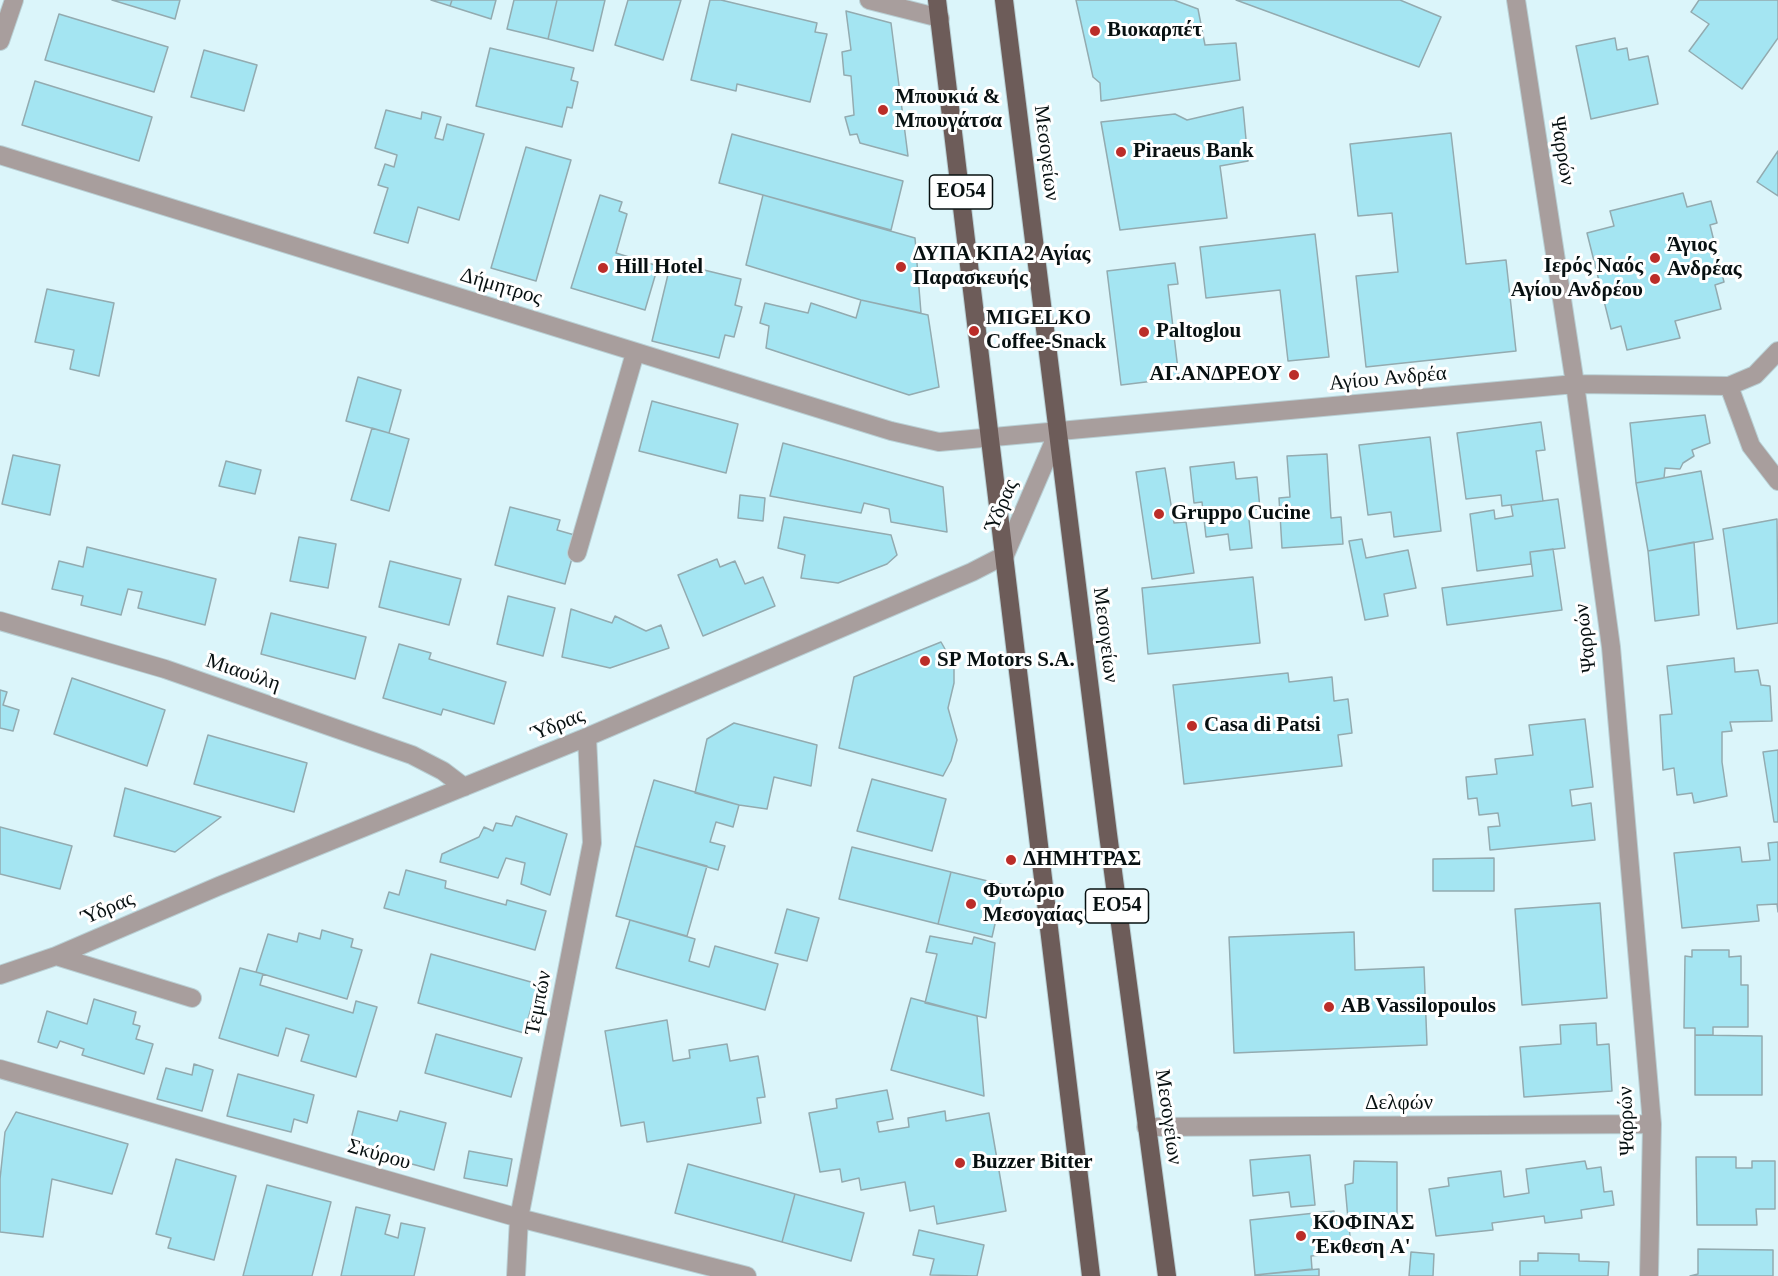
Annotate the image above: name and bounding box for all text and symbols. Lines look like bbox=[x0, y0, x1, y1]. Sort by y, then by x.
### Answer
place label: Βιοκαρπέτ bbox=[1107, 18, 1202, 44]
marker: Βιοκαρπέτ bbox=[1088, 24, 1102, 38]
place label: Μπουκιά & Μπουγάτσα bbox=[895, 85, 1002, 135]
marker: Μπουκιά & Μπουγάτσα bbox=[876, 103, 890, 117]
street label: Μεσογείων bbox=[1028, 104, 1064, 202]
street label: Ψαρρών bbox=[1544, 115, 1580, 187]
place label: Piraeus Bank bbox=[1133, 139, 1254, 165]
marker: Piraeus Bank bbox=[1114, 145, 1128, 159]
road number: ΕΟ54 bbox=[930, 175, 992, 209]
place label: Άγιος Ανδρέας bbox=[1667, 233, 1742, 283]
place label: ΔΥΠΑ ΚΠΑ2 Αγίας Παρασκευής bbox=[913, 242, 1090, 292]
marker: Άγιος Ανδρέας bbox=[1648, 251, 1662, 265]
place label: Ιερός Ναός Αγίου Ανδρέου bbox=[1511, 254, 1643, 304]
place label: Hill Hotel bbox=[615, 255, 703, 281]
marker: ΔΥΠΑ ΚΠΑ2 Αγίας Παρασκευής bbox=[894, 260, 908, 274]
marker: Hill Hotel bbox=[596, 261, 610, 275]
street label: Δήμητρος bbox=[457, 263, 545, 311]
marker: Ιερός Ναός Αγίου Ανδρέου bbox=[1648, 272, 1662, 286]
place label: MIGELKO Coffee-Snack bbox=[986, 306, 1106, 356]
place label: Paltoglou bbox=[1156, 319, 1241, 345]
marker: MIGELKO Coffee-Snack bbox=[967, 324, 981, 338]
marker: Paltoglou bbox=[1137, 325, 1151, 339]
street label: Αγίου Ανδρέα bbox=[1328, 361, 1448, 397]
place label: ΑΓ.ΑΝΔΡΕΟΥ bbox=[1149, 362, 1282, 388]
marker: ΑΓ.ΑΝΔΡΕΟΥ bbox=[1287, 368, 1301, 382]
street label: Ύδρας bbox=[980, 476, 1024, 536]
place label: Gruppo Cucine bbox=[1171, 501, 1310, 527]
marker: Gruppo Cucine bbox=[1152, 507, 1166, 521]
street label: Μεσογείων bbox=[1087, 586, 1123, 684]
street label: Ψαρρών bbox=[1569, 602, 1603, 674]
place label: SP Motors S.A. bbox=[937, 648, 1075, 674]
street label: Μιαούλη bbox=[202, 649, 284, 697]
marker: SP Motors S.A. bbox=[918, 654, 932, 668]
street label: Ύδρας bbox=[528, 703, 588, 747]
place label: Casa di Patsi bbox=[1204, 713, 1321, 739]
marker: Casa di Patsi bbox=[1185, 719, 1199, 733]
place label: ΔΗΜΗΤΡΑΣ bbox=[1023, 847, 1141, 873]
marker: ΔΗΜΗΤΡΑΣ bbox=[1004, 853, 1018, 867]
place label: Φυτώριο Μεσογαίας bbox=[983, 879, 1082, 929]
street label: Ύδρας bbox=[78, 887, 138, 931]
road number: ΕΟ54 bbox=[1086, 889, 1148, 923]
marker: Φυτώριο Μεσογαίας bbox=[964, 897, 978, 911]
street label: Τεμπών bbox=[520, 969, 558, 1037]
place label: AB Vassilopoulos bbox=[1341, 994, 1496, 1020]
marker: AB Vassilopoulos bbox=[1322, 1000, 1336, 1014]
street label: Μεσογείων bbox=[1149, 1068, 1187, 1166]
street label: Ψαρρών bbox=[1613, 1086, 1641, 1156]
street label: Δελφών bbox=[1365, 1090, 1433, 1116]
street label: Σκύρου bbox=[344, 1134, 414, 1176]
place label: Buzzer Bitter bbox=[972, 1150, 1093, 1176]
marker: Buzzer Bitter bbox=[953, 1156, 967, 1170]
place label: ΚΟΦΙΝΑΣ Έκθεση Α' bbox=[1313, 1211, 1414, 1261]
marker: ΚΟΦΙΝΑΣ Έκθεση Α' bbox=[1294, 1229, 1308, 1243]

